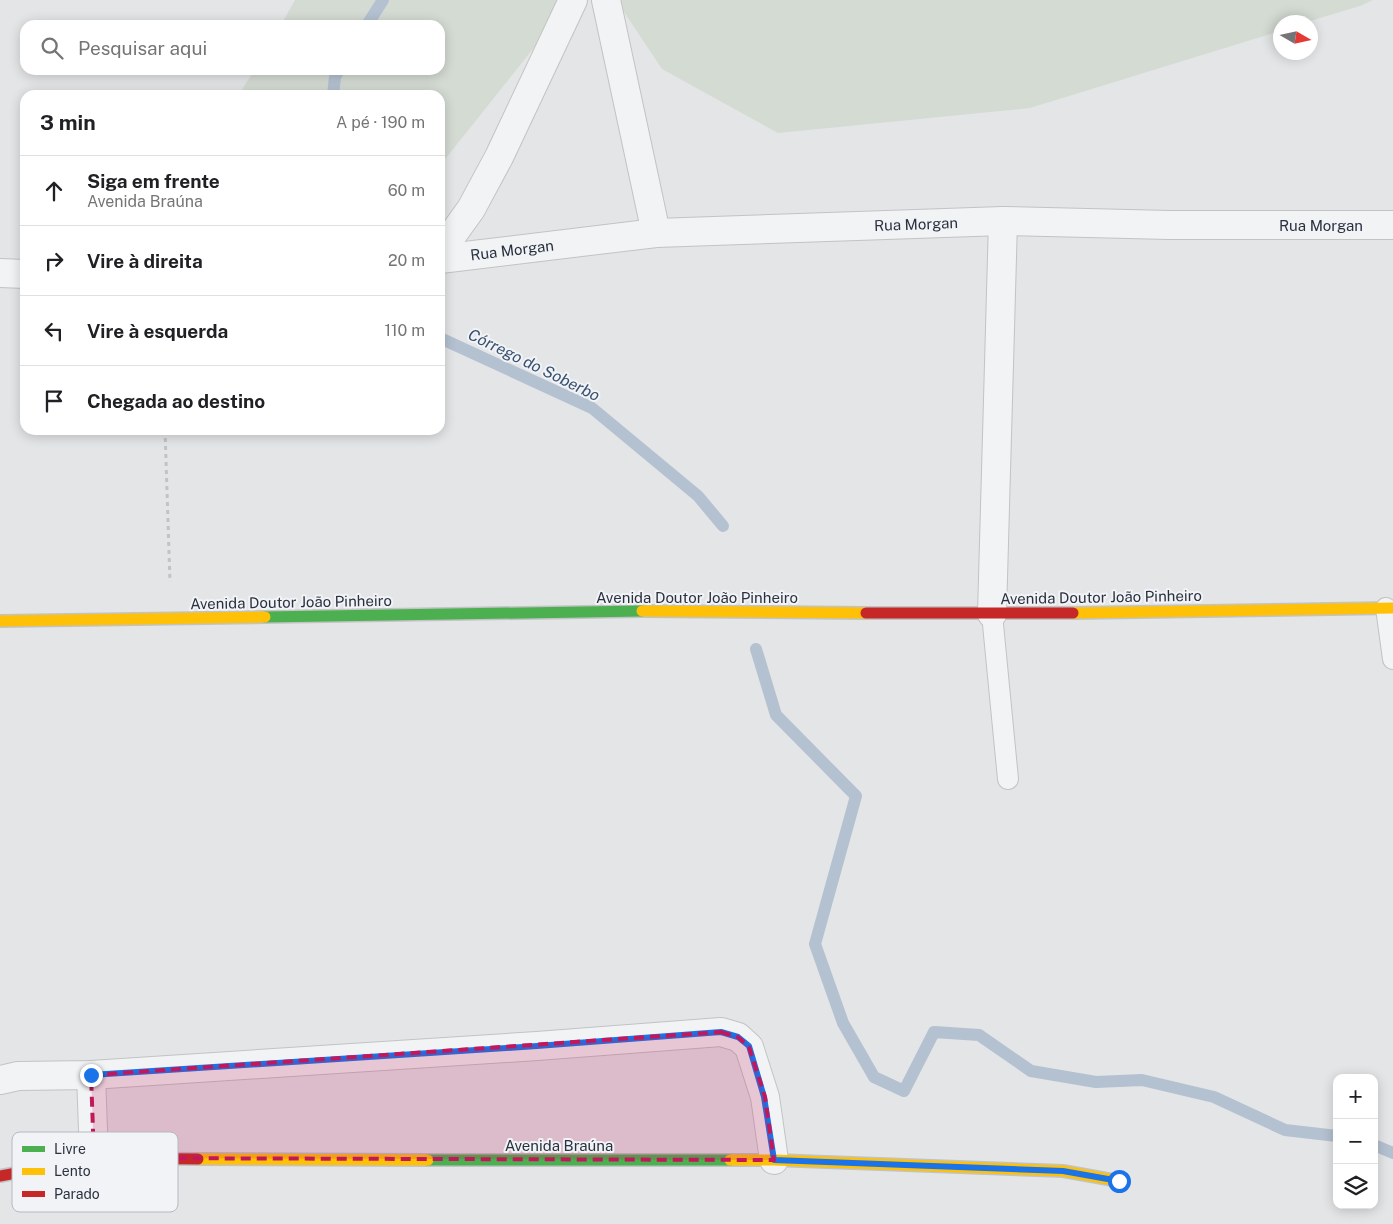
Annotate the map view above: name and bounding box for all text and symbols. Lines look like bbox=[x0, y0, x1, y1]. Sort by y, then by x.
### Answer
north arrow bbox=[1273, 15, 1318, 60]
search box bbox=[20, 20, 445, 75]
icon: search bbox=[38, 34, 66, 62]
text: Pesquisar aqui bbox=[78, 37, 207, 59]
text: 3 min bbox=[40, 110, 96, 135]
text: A pé · 190 m bbox=[336, 113, 425, 132]
text: Siga em frente bbox=[87, 170, 220, 192]
icon: ahead bbox=[40, 177, 68, 205]
text: 60 m bbox=[388, 181, 425, 200]
text: Avenida Braúna bbox=[87, 192, 203, 211]
street label: Rua Morgan bbox=[874, 214, 958, 234]
street label: Rua Morgan bbox=[1279, 217, 1363, 234]
street label: Rua Morgan bbox=[469, 236, 555, 264]
icon: right bbox=[40, 247, 68, 275]
text: Vire à direita bbox=[87, 250, 203, 272]
text: 20 m bbox=[388, 251, 425, 270]
icon: left bbox=[40, 317, 68, 345]
text: Vire à esquerda bbox=[87, 320, 228, 342]
text: 110 m bbox=[384, 321, 425, 340]
water label: Córrego do Soberbo bbox=[465, 325, 603, 405]
icon: arrive bbox=[40, 387, 68, 415]
text: Chegada ao destino bbox=[87, 390, 265, 412]
street label: Avenida Doutor João Pinheiro bbox=[1000, 587, 1202, 607]
street label: Avenida Doutor João Pinheiro bbox=[596, 589, 798, 606]
street label: Avenida Doutor João Pinheiro bbox=[190, 592, 392, 612]
route end bbox=[80, 1064, 103, 1087]
map controls bbox=[1333, 1074, 1378, 1209]
button: + bbox=[1333, 1074, 1378, 1119]
button: − bbox=[1333, 1119, 1378, 1164]
legend bbox=[12, 1132, 178, 1212]
street label: Avenida Braúna bbox=[505, 1137, 613, 1154]
text: Livre bbox=[54, 1141, 86, 1157]
text: Lento bbox=[54, 1163, 91, 1179]
button: layers bbox=[1333, 1164, 1378, 1209]
route start bbox=[1108, 1170, 1131, 1193]
text: Parado bbox=[54, 1186, 100, 1202]

